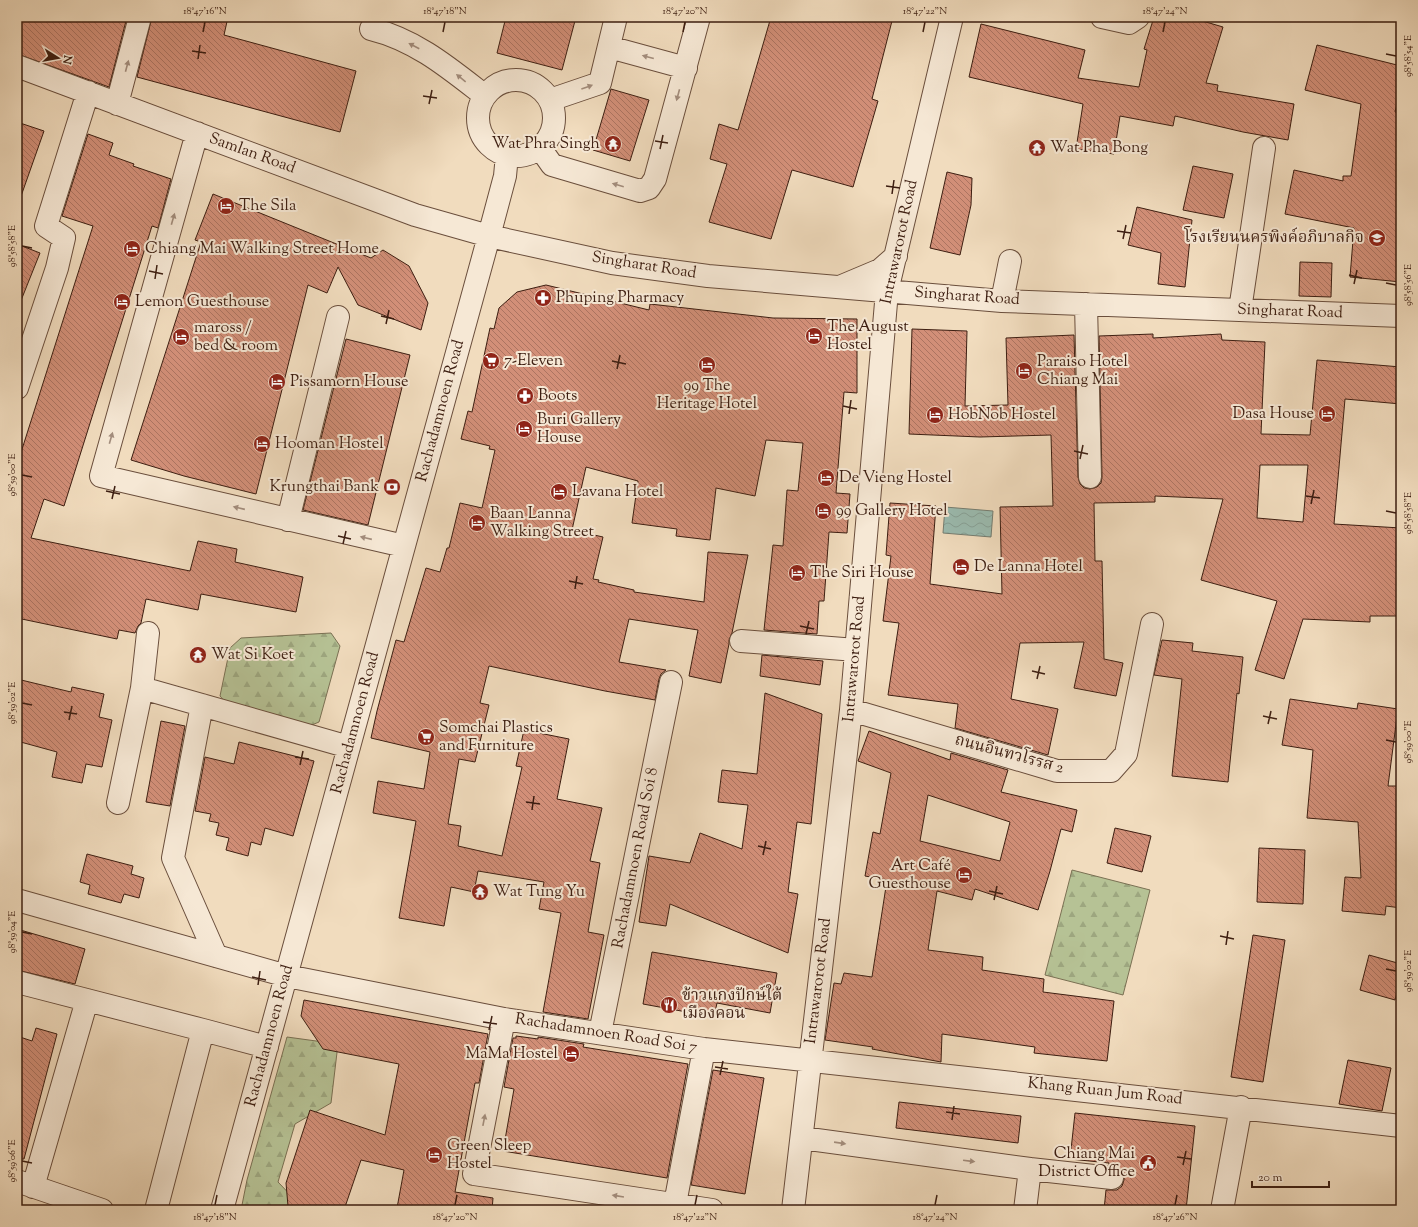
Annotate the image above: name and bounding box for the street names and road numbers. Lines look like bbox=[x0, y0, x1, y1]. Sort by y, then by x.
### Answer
street label: Samlan Road bbox=[205, 128, 299, 180]
street label: Intrawarorot Road bbox=[876, 178, 924, 306]
street label: Singharat Road bbox=[590, 246, 698, 286]
street label: Singharat Road bbox=[913, 282, 1021, 312]
street label: Singharat Road bbox=[1237, 299, 1343, 325]
street label: Rachadamnoen Road bbox=[411, 337, 471, 485]
street label: Intrawarorot Road bbox=[838, 595, 872, 723]
street label: Rachadamnoen Road bbox=[326, 649, 386, 797]
street label: ถนนอินทวโรรส 2 bbox=[952, 728, 1067, 781]
street label: Rachadamnoen Road Soi 8 bbox=[607, 766, 665, 950]
street label: Intrawarorot Road bbox=[800, 917, 838, 1045]
street label: Rachadamnoen Road bbox=[240, 962, 300, 1110]
street label: Rachadamnoen Road Soi 7 bbox=[513, 1008, 699, 1060]
street label: Khang Ruan Jum Road bbox=[1026, 1072, 1184, 1112]

